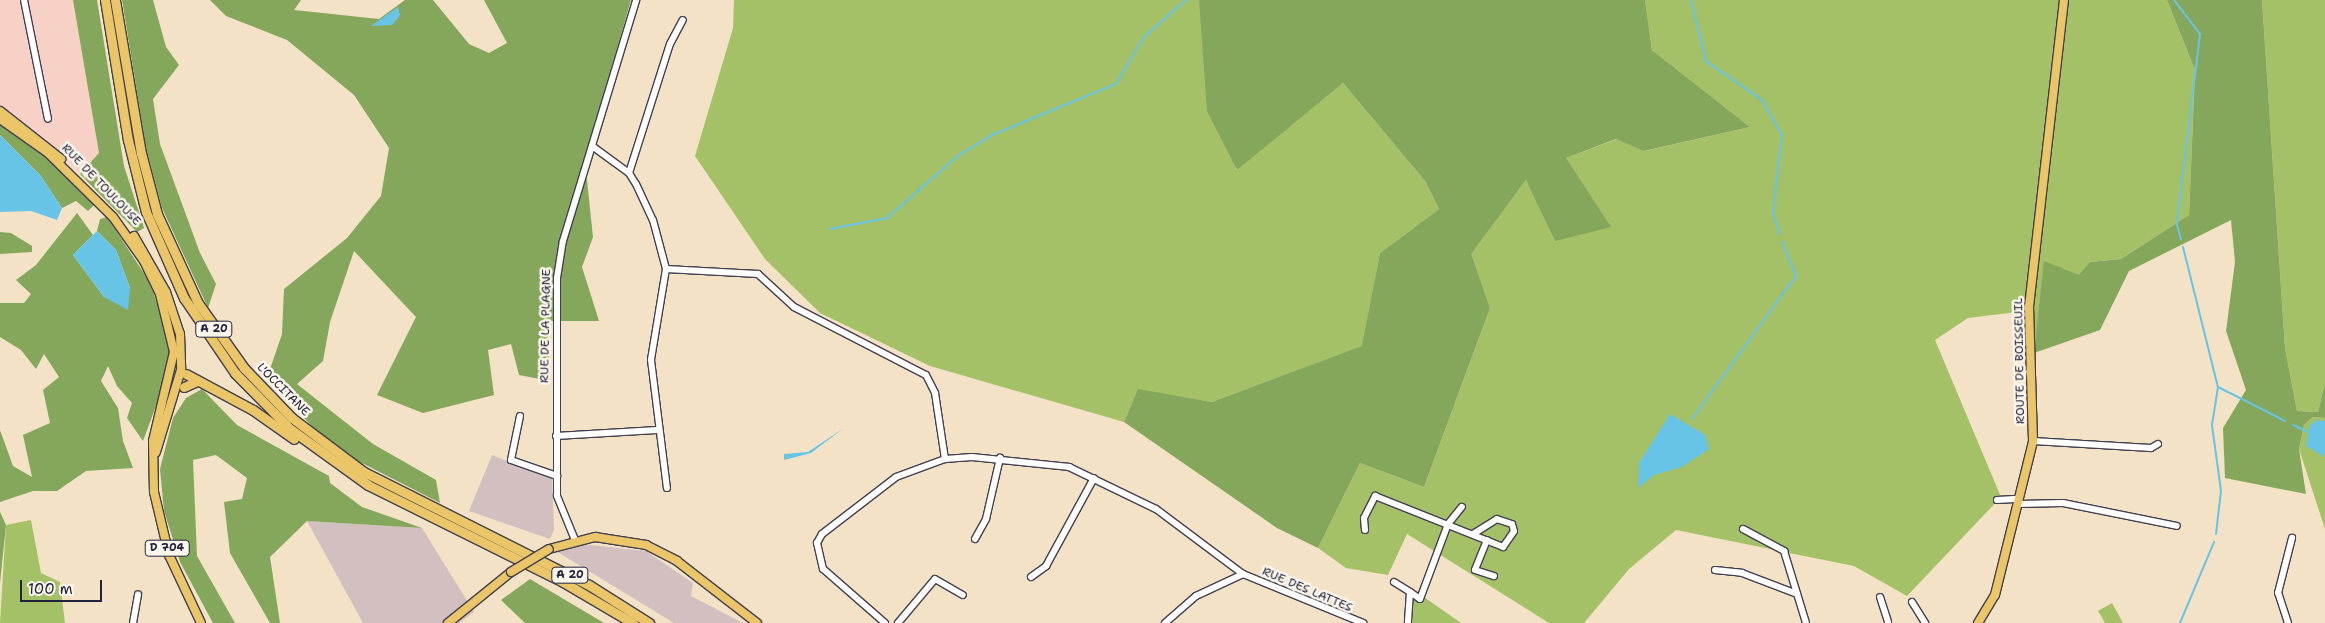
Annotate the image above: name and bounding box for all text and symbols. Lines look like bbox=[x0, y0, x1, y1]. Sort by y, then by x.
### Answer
street label: RUE DE TOULOUSE bbox=[58, 141, 144, 229]
street label: RUE DE LA PLAGNE bbox=[538, 269, 554, 383]
street label: ROUTE DE BOISSEUIL bbox=[2012, 298, 2028, 424]
road number: A 20 bbox=[195, 320, 233, 338]
street label: L'OCCITANE bbox=[254, 361, 312, 419]
road number: D 704 bbox=[144, 540, 190, 556]
street label: RUE DES LATTES bbox=[1260, 565, 1354, 615]
road number: A 20 bbox=[551, 566, 589, 584]
scale bar bbox=[22, 570, 105, 602]
text: 100 m bbox=[28, 579, 73, 599]

